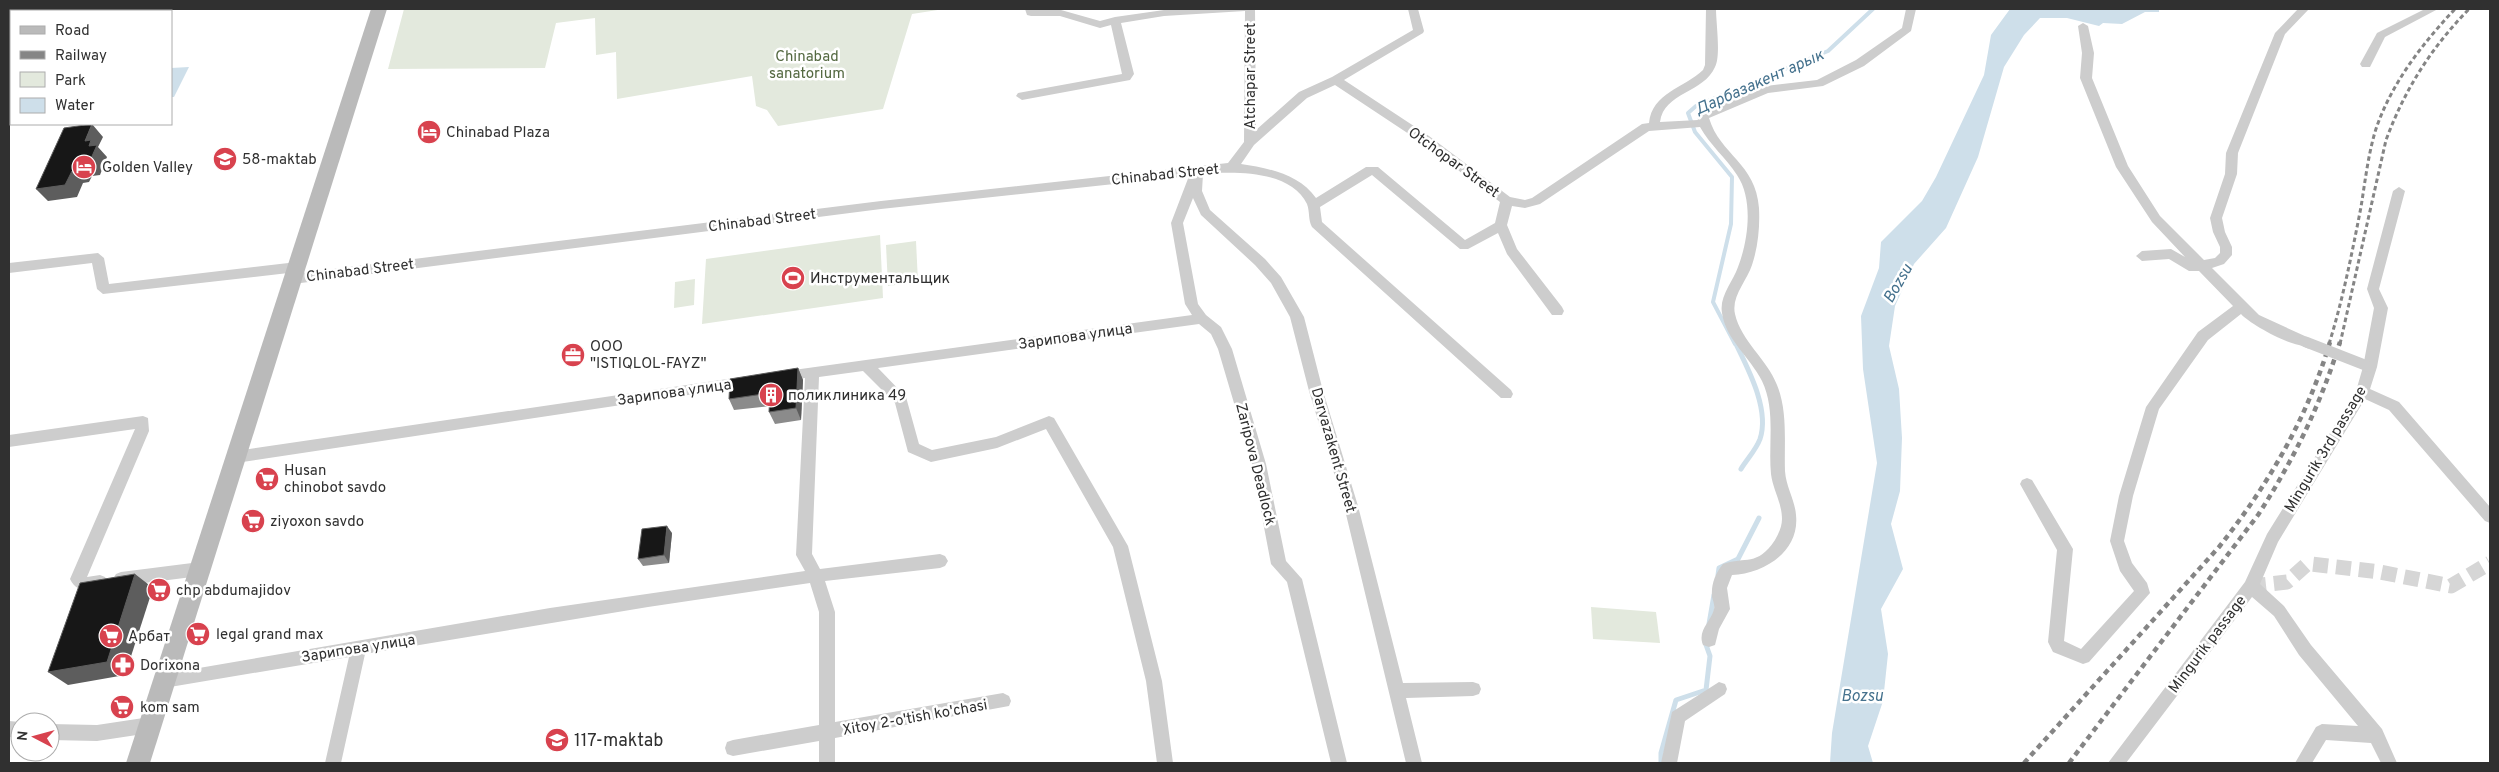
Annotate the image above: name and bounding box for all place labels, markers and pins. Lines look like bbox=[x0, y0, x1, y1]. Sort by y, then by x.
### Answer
hotel icon: Chinabad Plaza bbox=[416, 119, 442, 145]
place label: Chinabad Plaza bbox=[446, 124, 550, 143]
school or university icon: 58-maktab bbox=[212, 146, 238, 172]
place label: 58-maktab bbox=[242, 151, 317, 170]
hotel icon: Golden Valley bbox=[71, 154, 97, 180]
place label: Golden Valley bbox=[102, 159, 193, 178]
sports icon: Инструментальщик bbox=[780, 265, 806, 291]
place label: Инструментальщик bbox=[810, 270, 950, 289]
place label: ООО "ISTIQLOL-FAYZ" bbox=[590, 338, 707, 374]
office icon: ООО "ISTIQLOL-FAYZ" bbox=[560, 342, 586, 368]
building icon: поликлиника 49 bbox=[758, 382, 784, 408]
place label: поликлиника 49 bbox=[788, 387, 906, 406]
place label: Husan chinobot savdo bbox=[284, 462, 386, 498]
supermarket icon: Husan chinobot savdo bbox=[254, 466, 280, 492]
supermarket icon: ziyoxon savdo bbox=[240, 508, 266, 534]
place label: ziyoxon savdo bbox=[270, 513, 364, 532]
supermarket icon: chp abdumajidov bbox=[146, 577, 172, 603]
place label: chp abdumajidov bbox=[176, 582, 291, 601]
supermarket icon: legal grand max bbox=[185, 621, 211, 647]
supermarket icon: Арбат bbox=[98, 623, 124, 649]
place label: legal grand max bbox=[216, 626, 324, 645]
place label: Арбат bbox=[128, 628, 170, 647]
pharmacy icon: Dorixona bbox=[110, 652, 136, 678]
place label: Dorixona bbox=[140, 657, 200, 676]
supermarket icon: kom sam bbox=[109, 694, 135, 720]
place label: kom sam bbox=[140, 699, 200, 718]
school or university icon: 117-maktab bbox=[544, 727, 570, 753]
place label: 117-maktab bbox=[574, 730, 663, 753]

